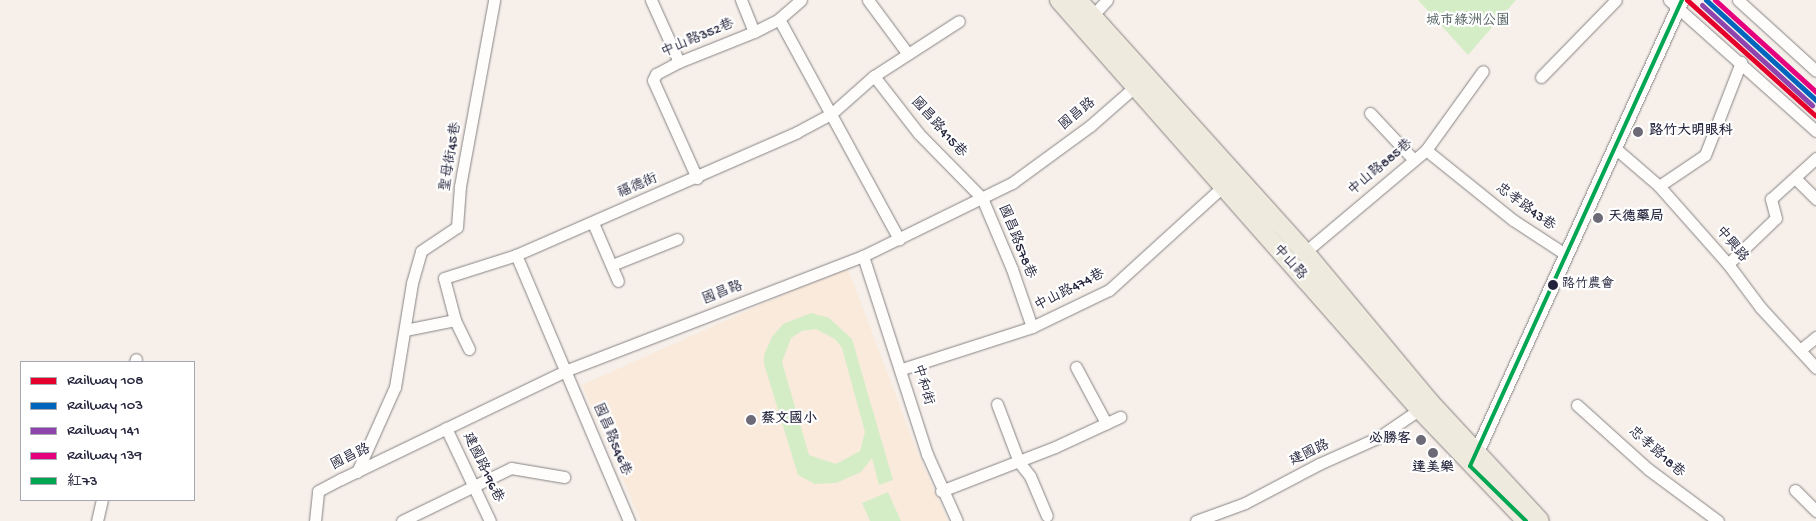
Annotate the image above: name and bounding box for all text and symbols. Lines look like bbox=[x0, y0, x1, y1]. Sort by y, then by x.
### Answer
park label: 城市綠洲公園 bbox=[1426, 14, 1510, 30]
street label: 中山路352巷 bbox=[659, 16, 737, 62]
street label: 國昌路415巷 bbox=[906, 94, 970, 162]
street label: 國昌路 bbox=[1056, 95, 1100, 135]
street label: 聖母街45巷 bbox=[438, 121, 466, 193]
place label: 路竹大明眼科 bbox=[1649, 124, 1733, 140]
marker: 路竹大明眼科 bbox=[1631, 125, 1645, 139]
street label: 中山路885巷 bbox=[1345, 136, 1417, 200]
street label: 福德街 bbox=[615, 171, 661, 203]
street label: 忠孝路43巷 bbox=[1492, 181, 1558, 235]
street label: 國昌路578巷 bbox=[994, 203, 1038, 281]
place label: 天德藥局 bbox=[1608, 210, 1664, 226]
marker: 天德藥局 bbox=[1592, 212, 1604, 224]
street label: 中興路 bbox=[1711, 224, 1751, 266]
street label: 中山路 bbox=[1269, 242, 1309, 284]
street label: 中山路474巷 bbox=[1032, 266, 1108, 316]
place label: 路竹農會 bbox=[1562, 277, 1614, 293]
street label: 國昌路 bbox=[700, 279, 746, 309]
marker: 路竹農會 bbox=[1548, 280, 1558, 290]
legend bbox=[20, 361, 195, 501]
street label: 中和街 bbox=[908, 362, 936, 408]
text: Railway 108 bbox=[67, 372, 143, 390]
text: Railway 103 bbox=[67, 397, 143, 415]
street label: 國昌路546巷 bbox=[588, 401, 634, 479]
place label: 蔡文國小 bbox=[761, 412, 817, 428]
marker: 蔡文國小 bbox=[745, 414, 757, 426]
text: Railway 141 bbox=[67, 422, 140, 440]
street label: 忠孝路18巷 bbox=[1624, 424, 1688, 482]
street label: 建國路196巷 bbox=[458, 430, 506, 506]
place label: 必勝客 bbox=[1369, 432, 1411, 448]
marker: 必勝客 bbox=[1415, 434, 1427, 446]
street label: 建國路 bbox=[1287, 438, 1333, 470]
street label: 國昌路 bbox=[328, 441, 374, 475]
text: Railway 139 bbox=[67, 447, 142, 465]
marker: 達美樂 bbox=[1427, 447, 1439, 459]
place label: 達美樂 bbox=[1412, 461, 1454, 477]
text: 紅73 bbox=[67, 473, 98, 491]

